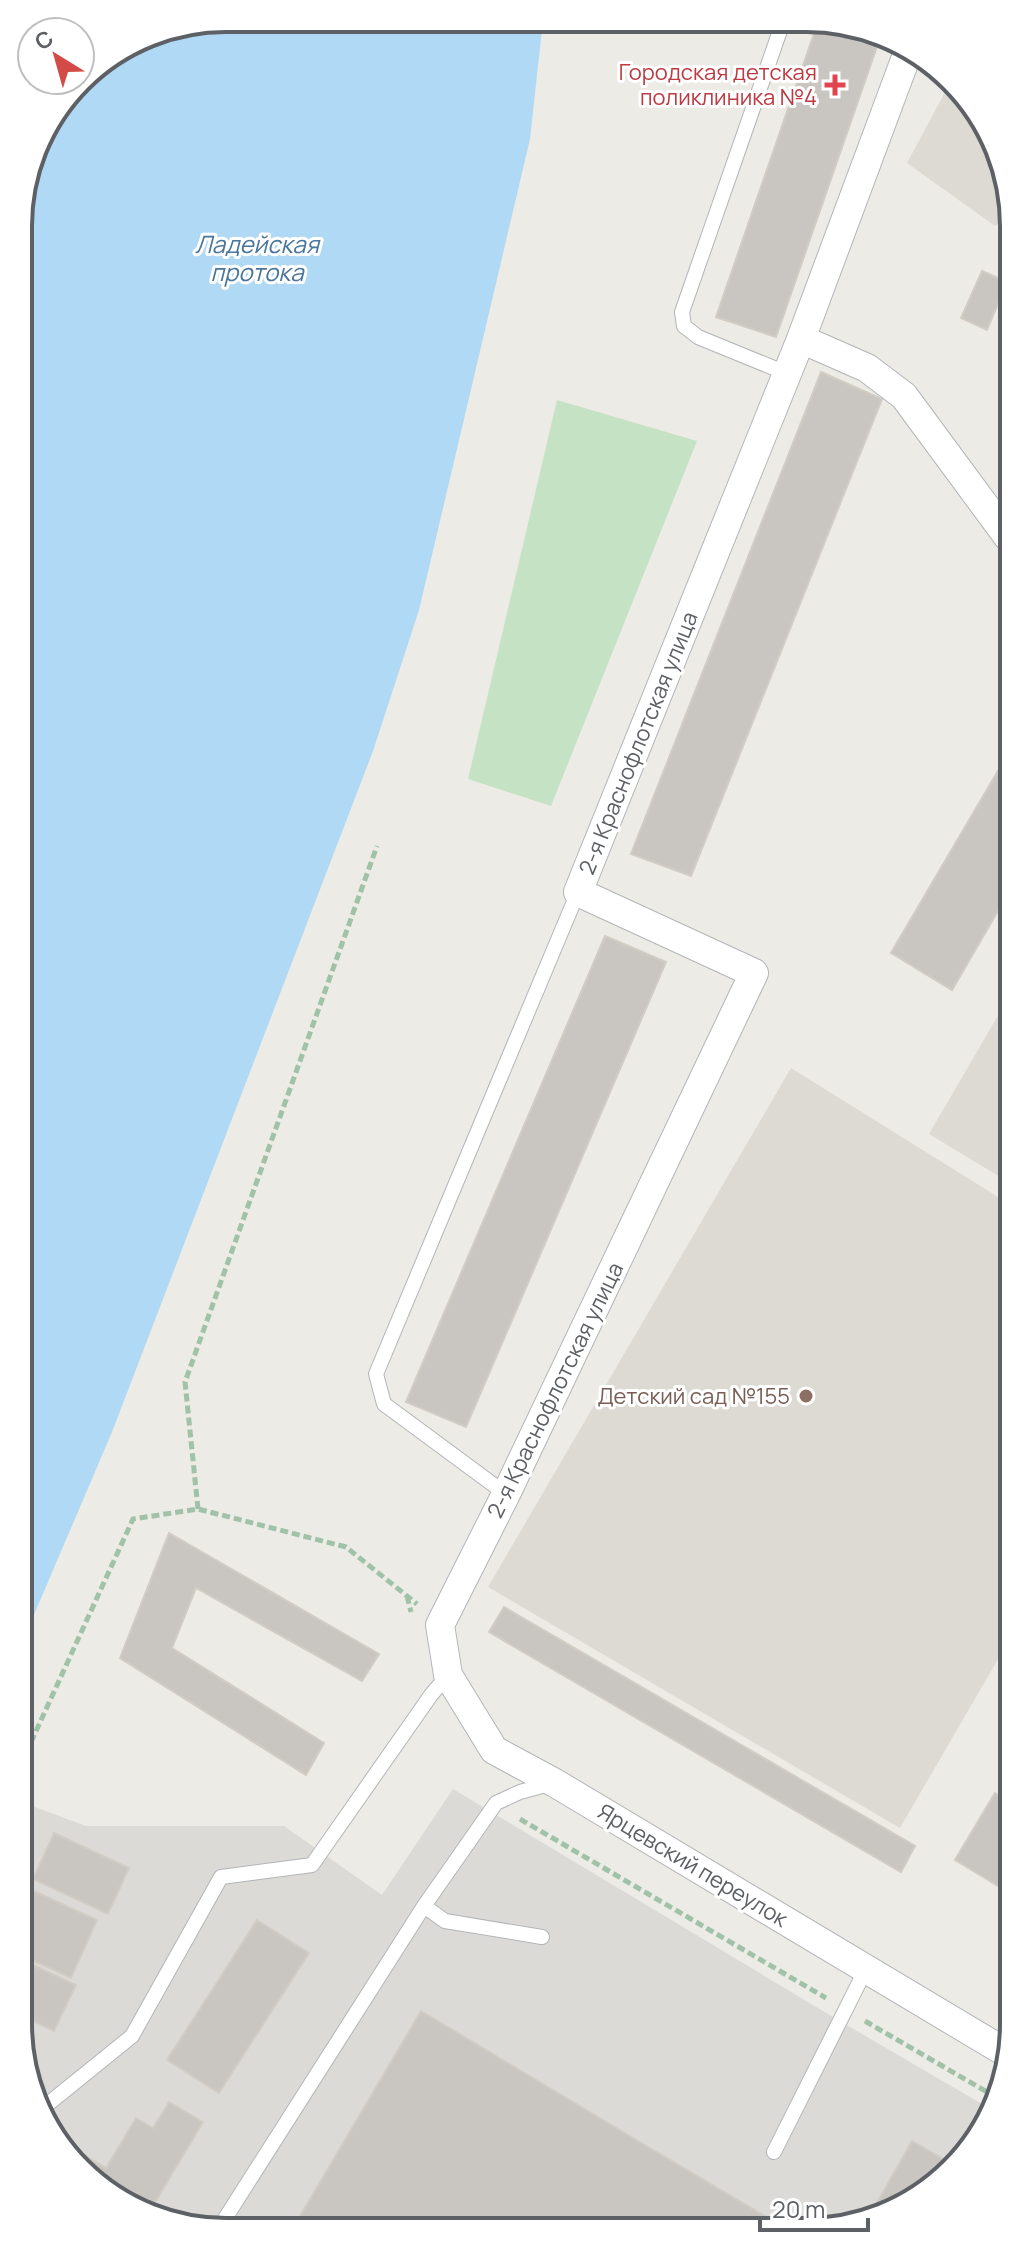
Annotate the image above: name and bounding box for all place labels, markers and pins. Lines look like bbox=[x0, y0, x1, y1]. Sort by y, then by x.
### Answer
place label: Городская детская поликлиника №4 bbox=[619, 57, 817, 112]
marker: Городская детская поликлиника №4 bbox=[824, 74, 846, 96]
place label: Детский сад №155 bbox=[597, 1381, 790, 1411]
marker: Детский сад №155 bbox=[797, 1387, 815, 1405]

